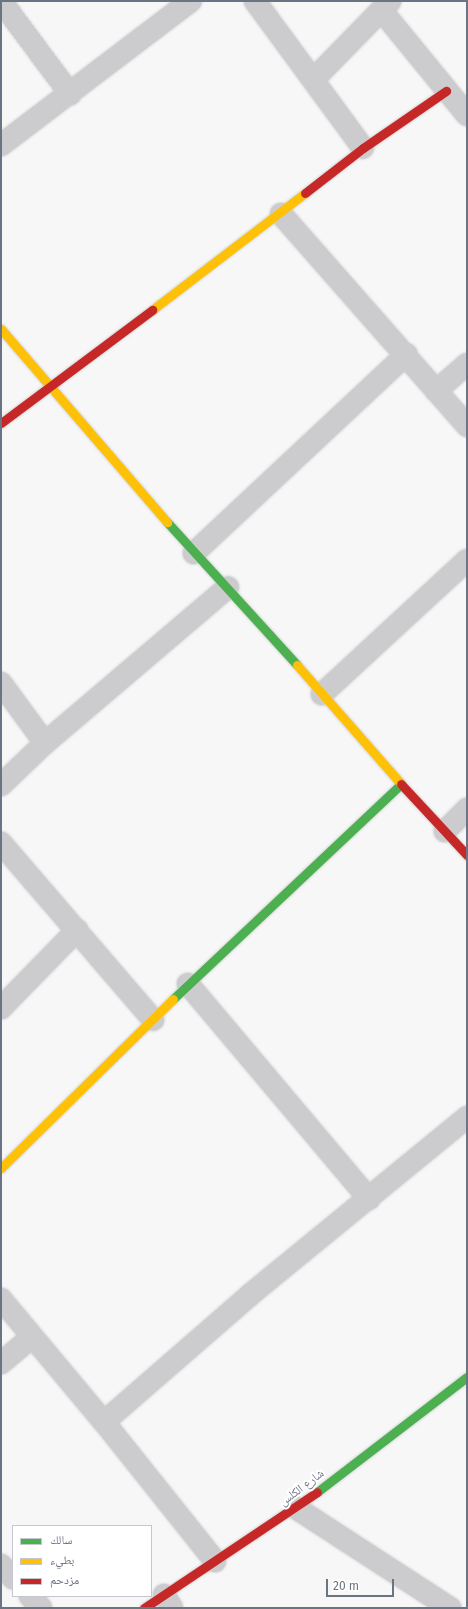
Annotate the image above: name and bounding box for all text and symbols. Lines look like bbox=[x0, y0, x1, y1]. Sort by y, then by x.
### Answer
street label: شارع الكلس bbox=[277, 1467, 327, 1509]
legend bbox=[12, 1525, 152, 1597]
text: سالك bbox=[50, 1533, 72, 1547]
text: بطيء bbox=[50, 1553, 74, 1567]
scale bar bbox=[328, 1571, 396, 1597]
text: مزدحم bbox=[50, 1573, 79, 1587]
text: 20 m bbox=[333, 1579, 359, 1593]

